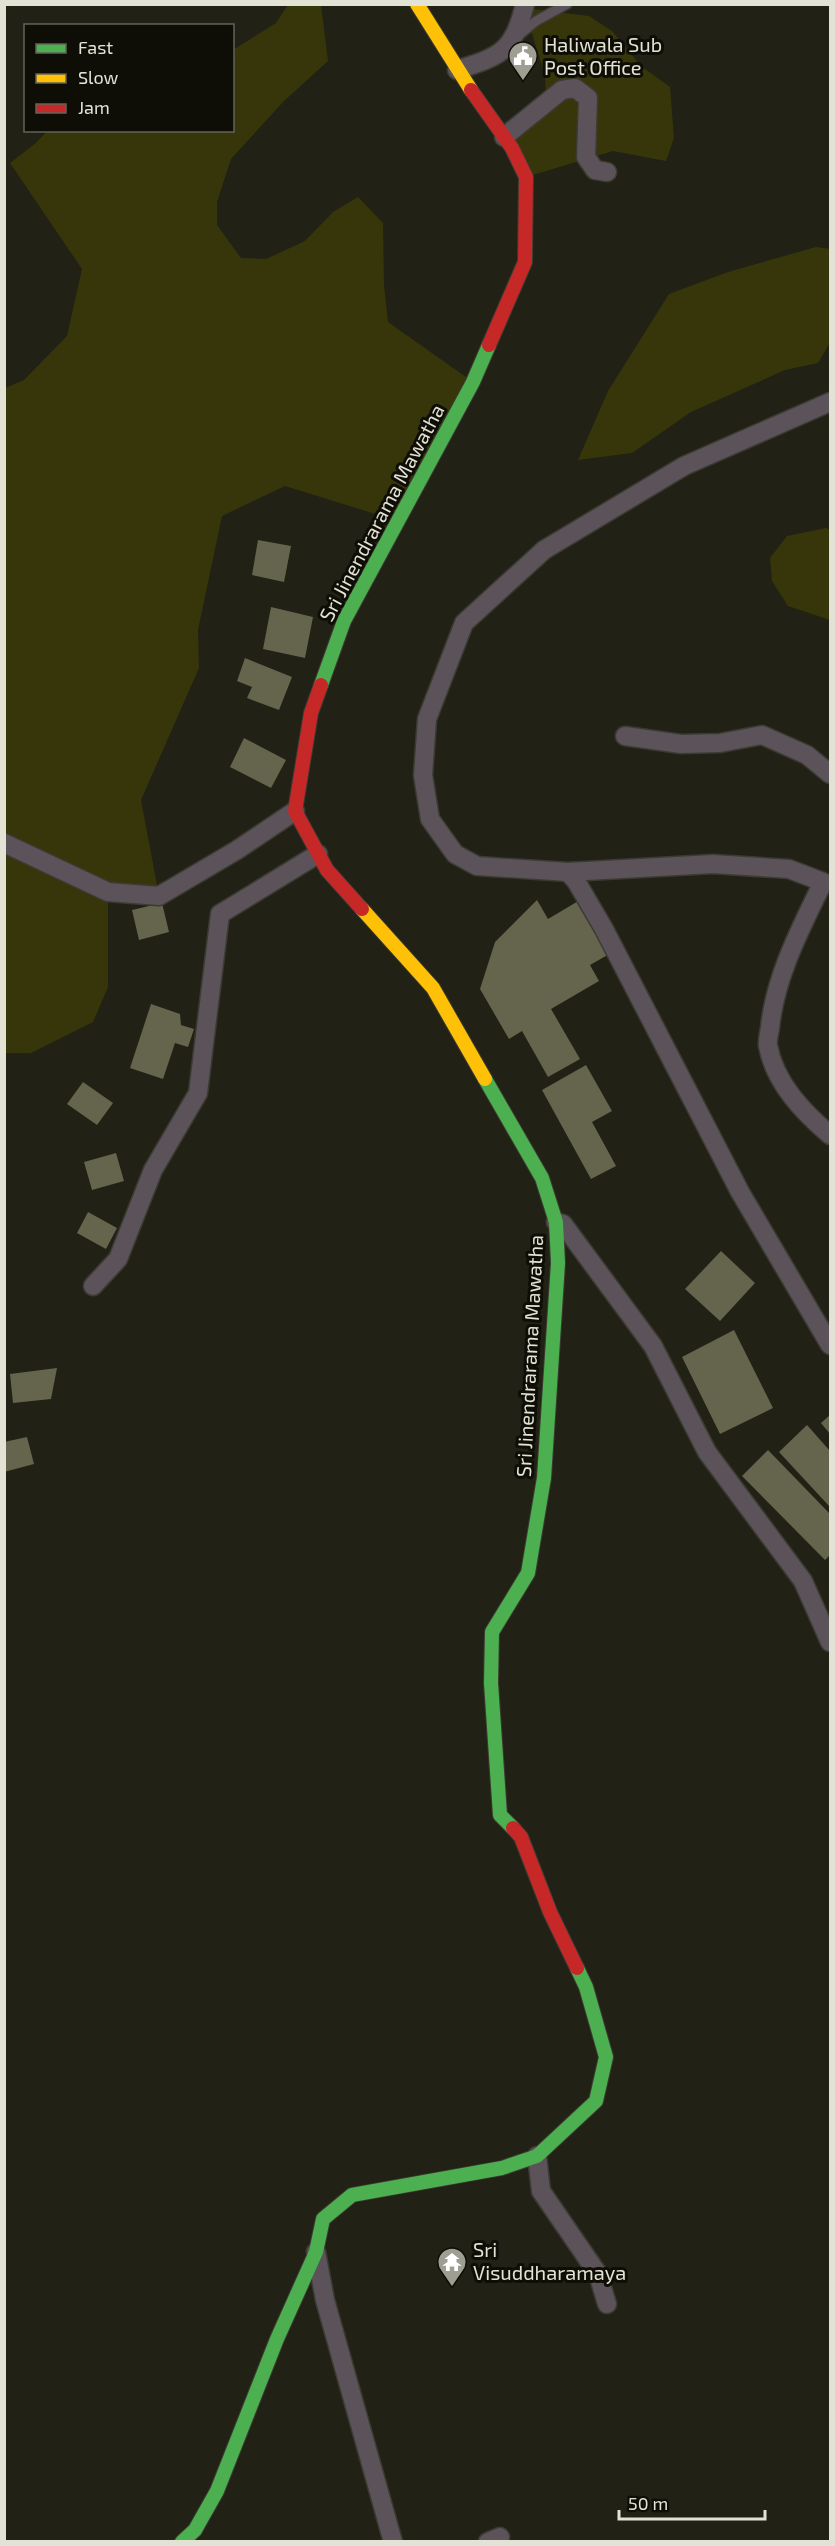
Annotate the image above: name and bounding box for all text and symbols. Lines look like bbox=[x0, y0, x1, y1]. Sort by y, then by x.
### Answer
legend bbox=[24, 24, 234, 132]
place label: Haliwala Sub Post Office bbox=[544, 32, 662, 79]
text: Fast bbox=[78, 36, 113, 58]
public building icon: Haliwala Sub Post Office bbox=[507, 40, 539, 82]
text: Slow bbox=[78, 66, 119, 88]
text: Jam bbox=[78, 96, 110, 118]
street label: Sri Jinendrarama Mawatha bbox=[314, 400, 449, 625]
street label: Sri Jinendrarama Mawatha bbox=[511, 1234, 547, 1478]
place label: Sri Visuddharamaya bbox=[473, 2237, 626, 2284]
temple icon: Sri Visuddharamaya bbox=[436, 2246, 468, 2288]
scale bar bbox=[619, 2483, 764, 2521]
text: 50 m bbox=[628, 2492, 668, 2514]

